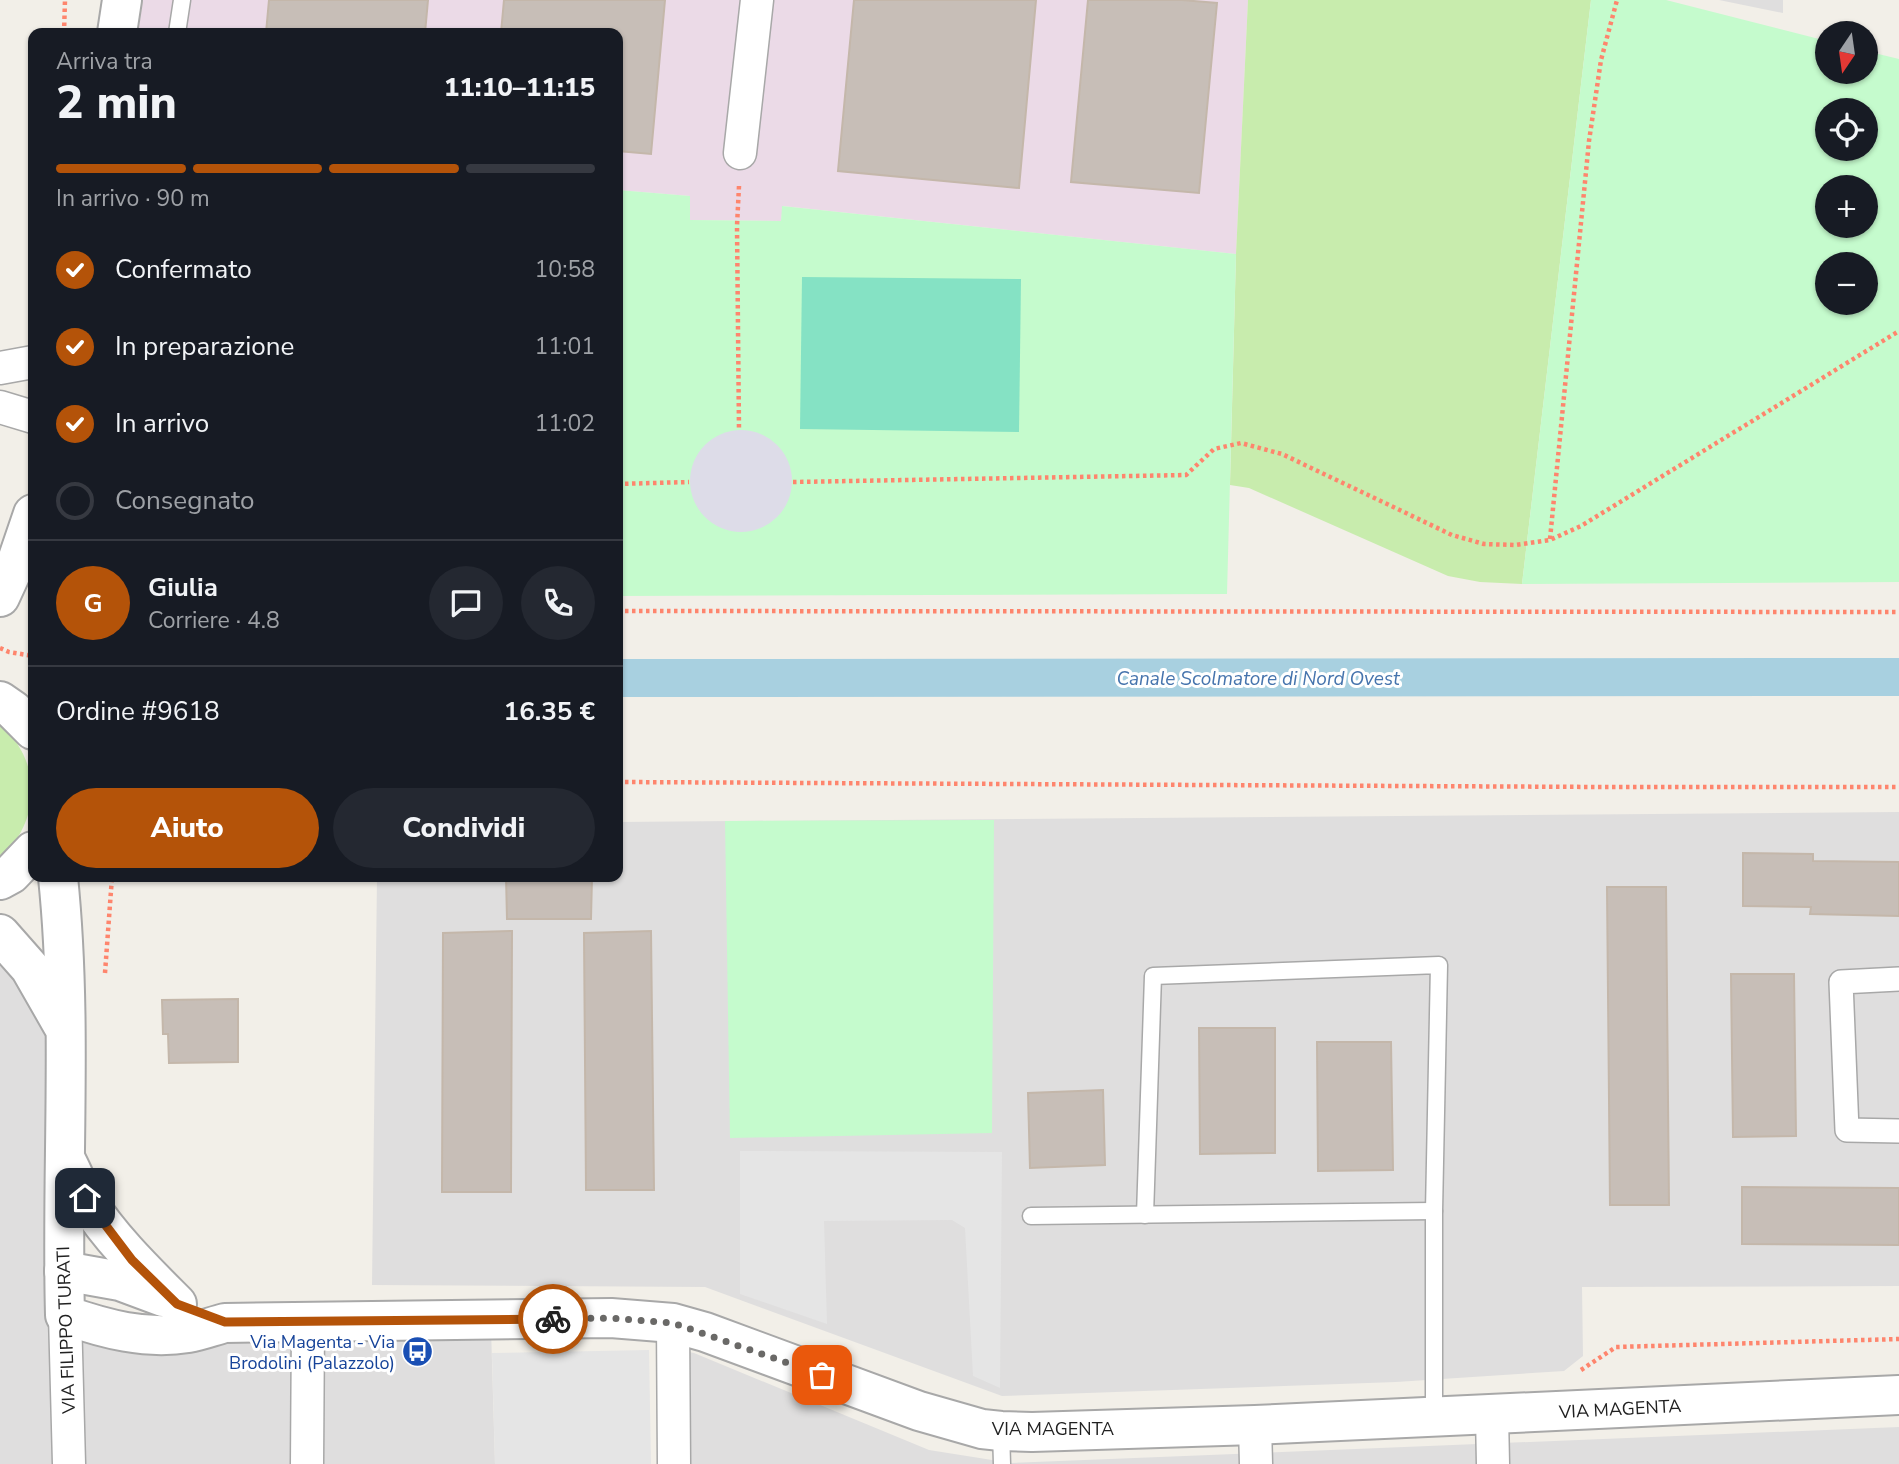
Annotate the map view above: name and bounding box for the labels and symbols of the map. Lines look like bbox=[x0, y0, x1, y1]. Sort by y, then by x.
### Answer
north arrow bbox=[1815, 21, 1878, 84]
water label: Canale Scolmatore di Nord Ovest bbox=[1116, 666, 1401, 692]
pin bbox=[55, 1168, 115, 1228]
street label: VIA FILIPPO TURATI bbox=[51, 1246, 81, 1415]
courier bbox=[518, 1284, 588, 1354]
place label: Via Magenta - Via Brodolini (Palazzolo) bbox=[229, 1330, 395, 1375]
bus stop icon: Via Magenta - Via Brodolini (Palazzolo) bbox=[401, 1335, 435, 1369]
pin bbox=[792, 1345, 852, 1405]
street label: VIA MAGENTA bbox=[1557, 1394, 1682, 1424]
street label: VIA MAGENTA bbox=[991, 1417, 1114, 1441]

